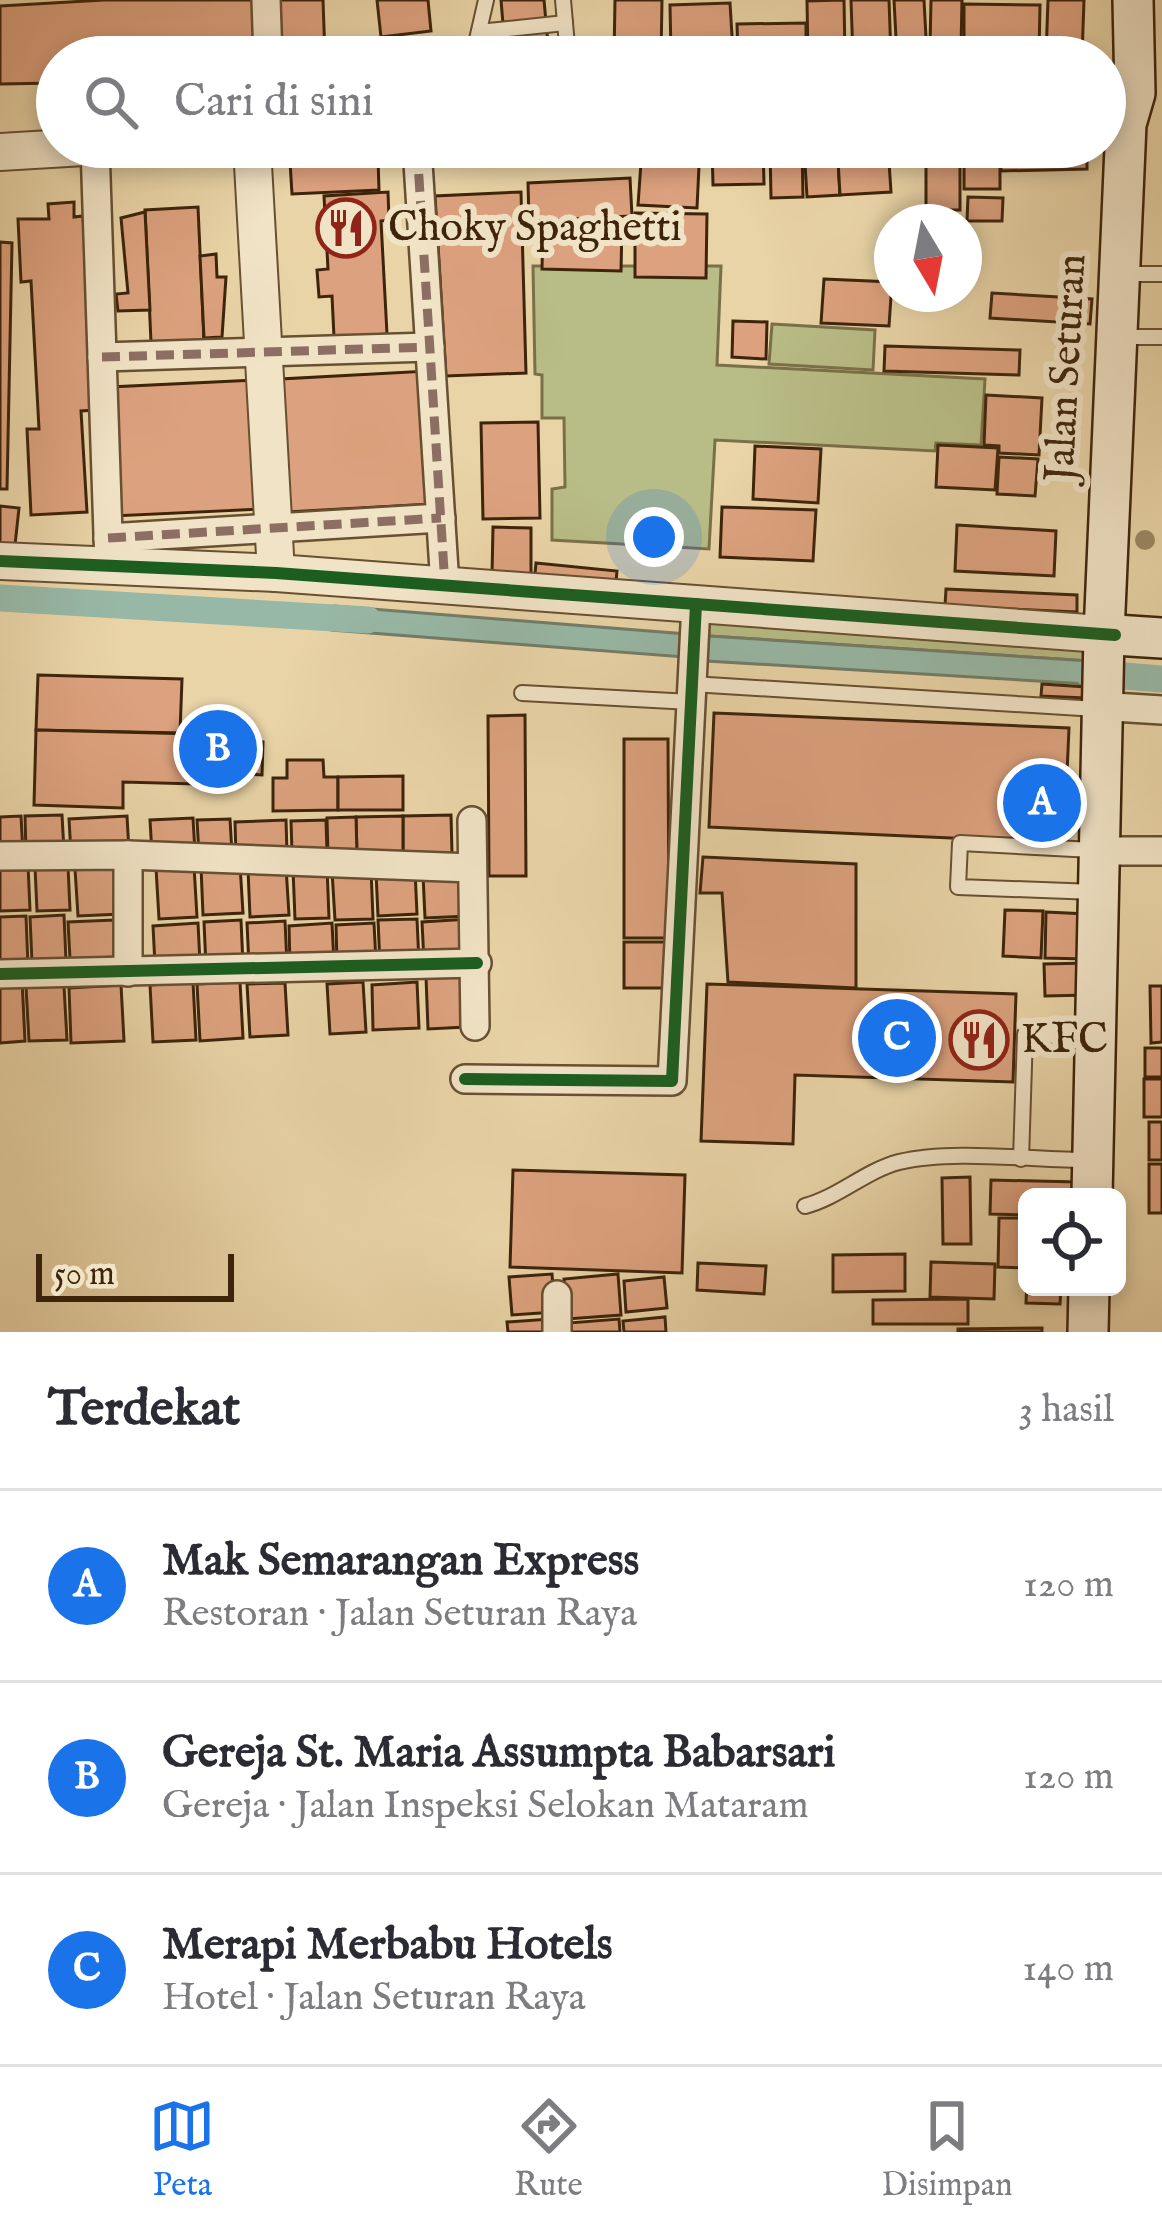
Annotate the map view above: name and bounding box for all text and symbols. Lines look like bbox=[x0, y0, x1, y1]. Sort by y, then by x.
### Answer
search box bbox=[36, 36, 1126, 168]
icon: search bbox=[78, 69, 144, 135]
text: Cari di sini bbox=[174, 74, 374, 131]
restaurant icon: Choky Spaghetti bbox=[315, 197, 377, 259]
place label: Choky Spaghetti bbox=[388, 202, 682, 255]
north arrow bbox=[874, 204, 982, 312]
street label: Jalan Seturan bbox=[1034, 253, 1099, 487]
your location bbox=[624, 507, 684, 567]
pin: B bbox=[179, 704, 257, 794]
pin: A bbox=[1003, 758, 1081, 848]
pin: C bbox=[858, 993, 936, 1083]
restaurant icon: KFC bbox=[948, 1009, 1010, 1071]
place label: KFC bbox=[1021, 1014, 1108, 1067]
map controls bbox=[1018, 1188, 1126, 1296]
button: locate bbox=[1018, 1188, 1126, 1296]
scale bar bbox=[36, 1248, 234, 1301]
text: 50 m bbox=[54, 1254, 115, 1296]
text: Terdekat bbox=[48, 1378, 240, 1443]
text: 3 hasil bbox=[1018, 1386, 1114, 1435]
text: Mak Semarangan Express bbox=[162, 1533, 639, 1590]
text: A bbox=[74, 1561, 100, 1610]
text: 120 m bbox=[1023, 1561, 1114, 1610]
text: Restoran · Jalan Seturan Raya bbox=[162, 1590, 637, 1639]
text: Gereja St. Maria Assumpta Babarsari bbox=[162, 1725, 835, 1782]
text: B bbox=[74, 1753, 100, 1802]
text: 120 m bbox=[1023, 1753, 1114, 1802]
text: Gereja · Jalan Inspeksi Selokan Mataram bbox=[162, 1782, 809, 1831]
text: Merapi Merbabu Hotels bbox=[162, 1917, 613, 1974]
text: C bbox=[73, 1945, 101, 1994]
text: 140 m bbox=[1023, 1945, 1114, 1994]
text: Hotel · Jalan Seturan Raya bbox=[162, 1974, 586, 2023]
tab: Peta bbox=[149, 2093, 215, 2207]
tab: Rute bbox=[514, 2093, 583, 2207]
tab: Disimpan bbox=[882, 2093, 1013, 2207]

